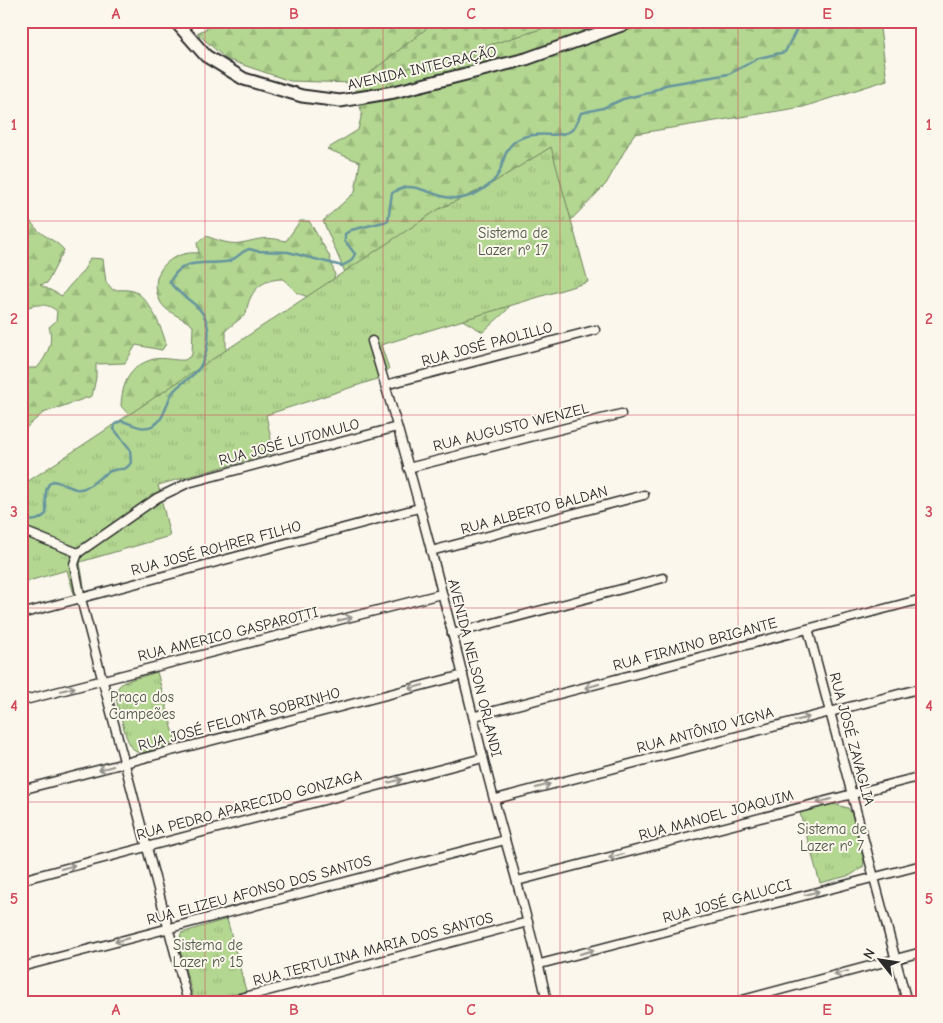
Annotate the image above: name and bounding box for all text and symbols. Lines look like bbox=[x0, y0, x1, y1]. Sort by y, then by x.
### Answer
text: A bbox=[112, 5, 121, 23]
text: B bbox=[289, 5, 299, 23]
text: C bbox=[466, 5, 476, 23]
text: D bbox=[644, 5, 654, 23]
text: E bbox=[822, 5, 832, 23]
street label: AVENIDA INTEGRAÇÃO bbox=[346, 42, 498, 94]
text: 1 bbox=[11, 116, 17, 134]
text: 1 bbox=[926, 116, 932, 134]
park label: Sistema de Lazer nº 17 bbox=[478, 224, 548, 259]
text: 2 bbox=[10, 310, 18, 328]
text: 2 bbox=[925, 310, 933, 328]
street label: RUA JOSÉ PAOLILLO bbox=[419, 317, 555, 370]
street label: RUA AUGUSTO WENZEL bbox=[431, 399, 591, 455]
street label: RUA JOSÉ LUTOMULO bbox=[216, 414, 361, 469]
street label: RUA ALBERTO BALDAN bbox=[459, 482, 609, 538]
text: 3 bbox=[10, 503, 18, 521]
text: 3 bbox=[925, 503, 933, 521]
street label: RUA JOSÉ ROHRER FILHO bbox=[129, 516, 303, 579]
street label: AVENIDA NELSON ORLANDI bbox=[444, 577, 506, 759]
street label: RUA AMERICO GASPAROTTI bbox=[136, 603, 320, 665]
one-way arrow bbox=[336, 613, 352, 623]
street label: RUA FIRMINO BRIGANTE bbox=[611, 613, 779, 675]
street label: RUA JOSÉ ZAVAGLIA bbox=[826, 670, 879, 808]
one-way arrow bbox=[584, 681, 600, 691]
street label: RUA JOSÉ FELONTA SOBRINHO bbox=[136, 682, 342, 755]
one-way arrow bbox=[408, 683, 424, 692]
one-way arrow bbox=[60, 684, 76, 694]
park label: Praça dos Campeões bbox=[109, 688, 175, 723]
text: 4 bbox=[10, 697, 18, 715]
text: 4 bbox=[925, 697, 933, 715]
street label: RUA ANTÔNIO VIGNA bbox=[634, 702, 776, 757]
one-way arrow bbox=[793, 714, 809, 723]
one-way arrow bbox=[99, 764, 115, 773]
street label: RUA PEDRO APARECIDO GONZAGA bbox=[134, 766, 364, 844]
one-way arrow bbox=[386, 776, 402, 785]
one-way arrow bbox=[534, 781, 550, 791]
street label: RUA MANOEL JOAQUIM bbox=[637, 786, 795, 844]
one-way arrow bbox=[816, 797, 832, 807]
park label: Sistema de Lazer nº 7 bbox=[797, 820, 867, 855]
street label: RUA ELIZEU AFONSO DOS SANTOS bbox=[145, 851, 373, 929]
one-way arrow bbox=[608, 852, 624, 861]
one-way arrow bbox=[60, 862, 76, 871]
street label: RUA JOSÉ GALUCCI bbox=[660, 874, 794, 927]
one-way arrow bbox=[803, 888, 819, 897]
text: 5 bbox=[10, 890, 18, 908]
text: 5 bbox=[925, 890, 933, 908]
street label: RUA TERTULINA MARIA DOS SANTOS bbox=[251, 908, 495, 990]
one-way arrow bbox=[114, 936, 130, 945]
park label: Sistema de Lazer nº 15 bbox=[172, 936, 244, 971]
north arrow bbox=[856, 936, 906, 986]
one-way arrow bbox=[578, 946, 594, 956]
text: N bbox=[860, 946, 879, 962]
one-way arrow bbox=[833, 969, 849, 979]
text: A bbox=[112, 1001, 121, 1019]
text: B bbox=[289, 1001, 299, 1019]
text: C bbox=[466, 1001, 476, 1019]
text: D bbox=[644, 1001, 654, 1019]
text: E bbox=[822, 1001, 832, 1019]

